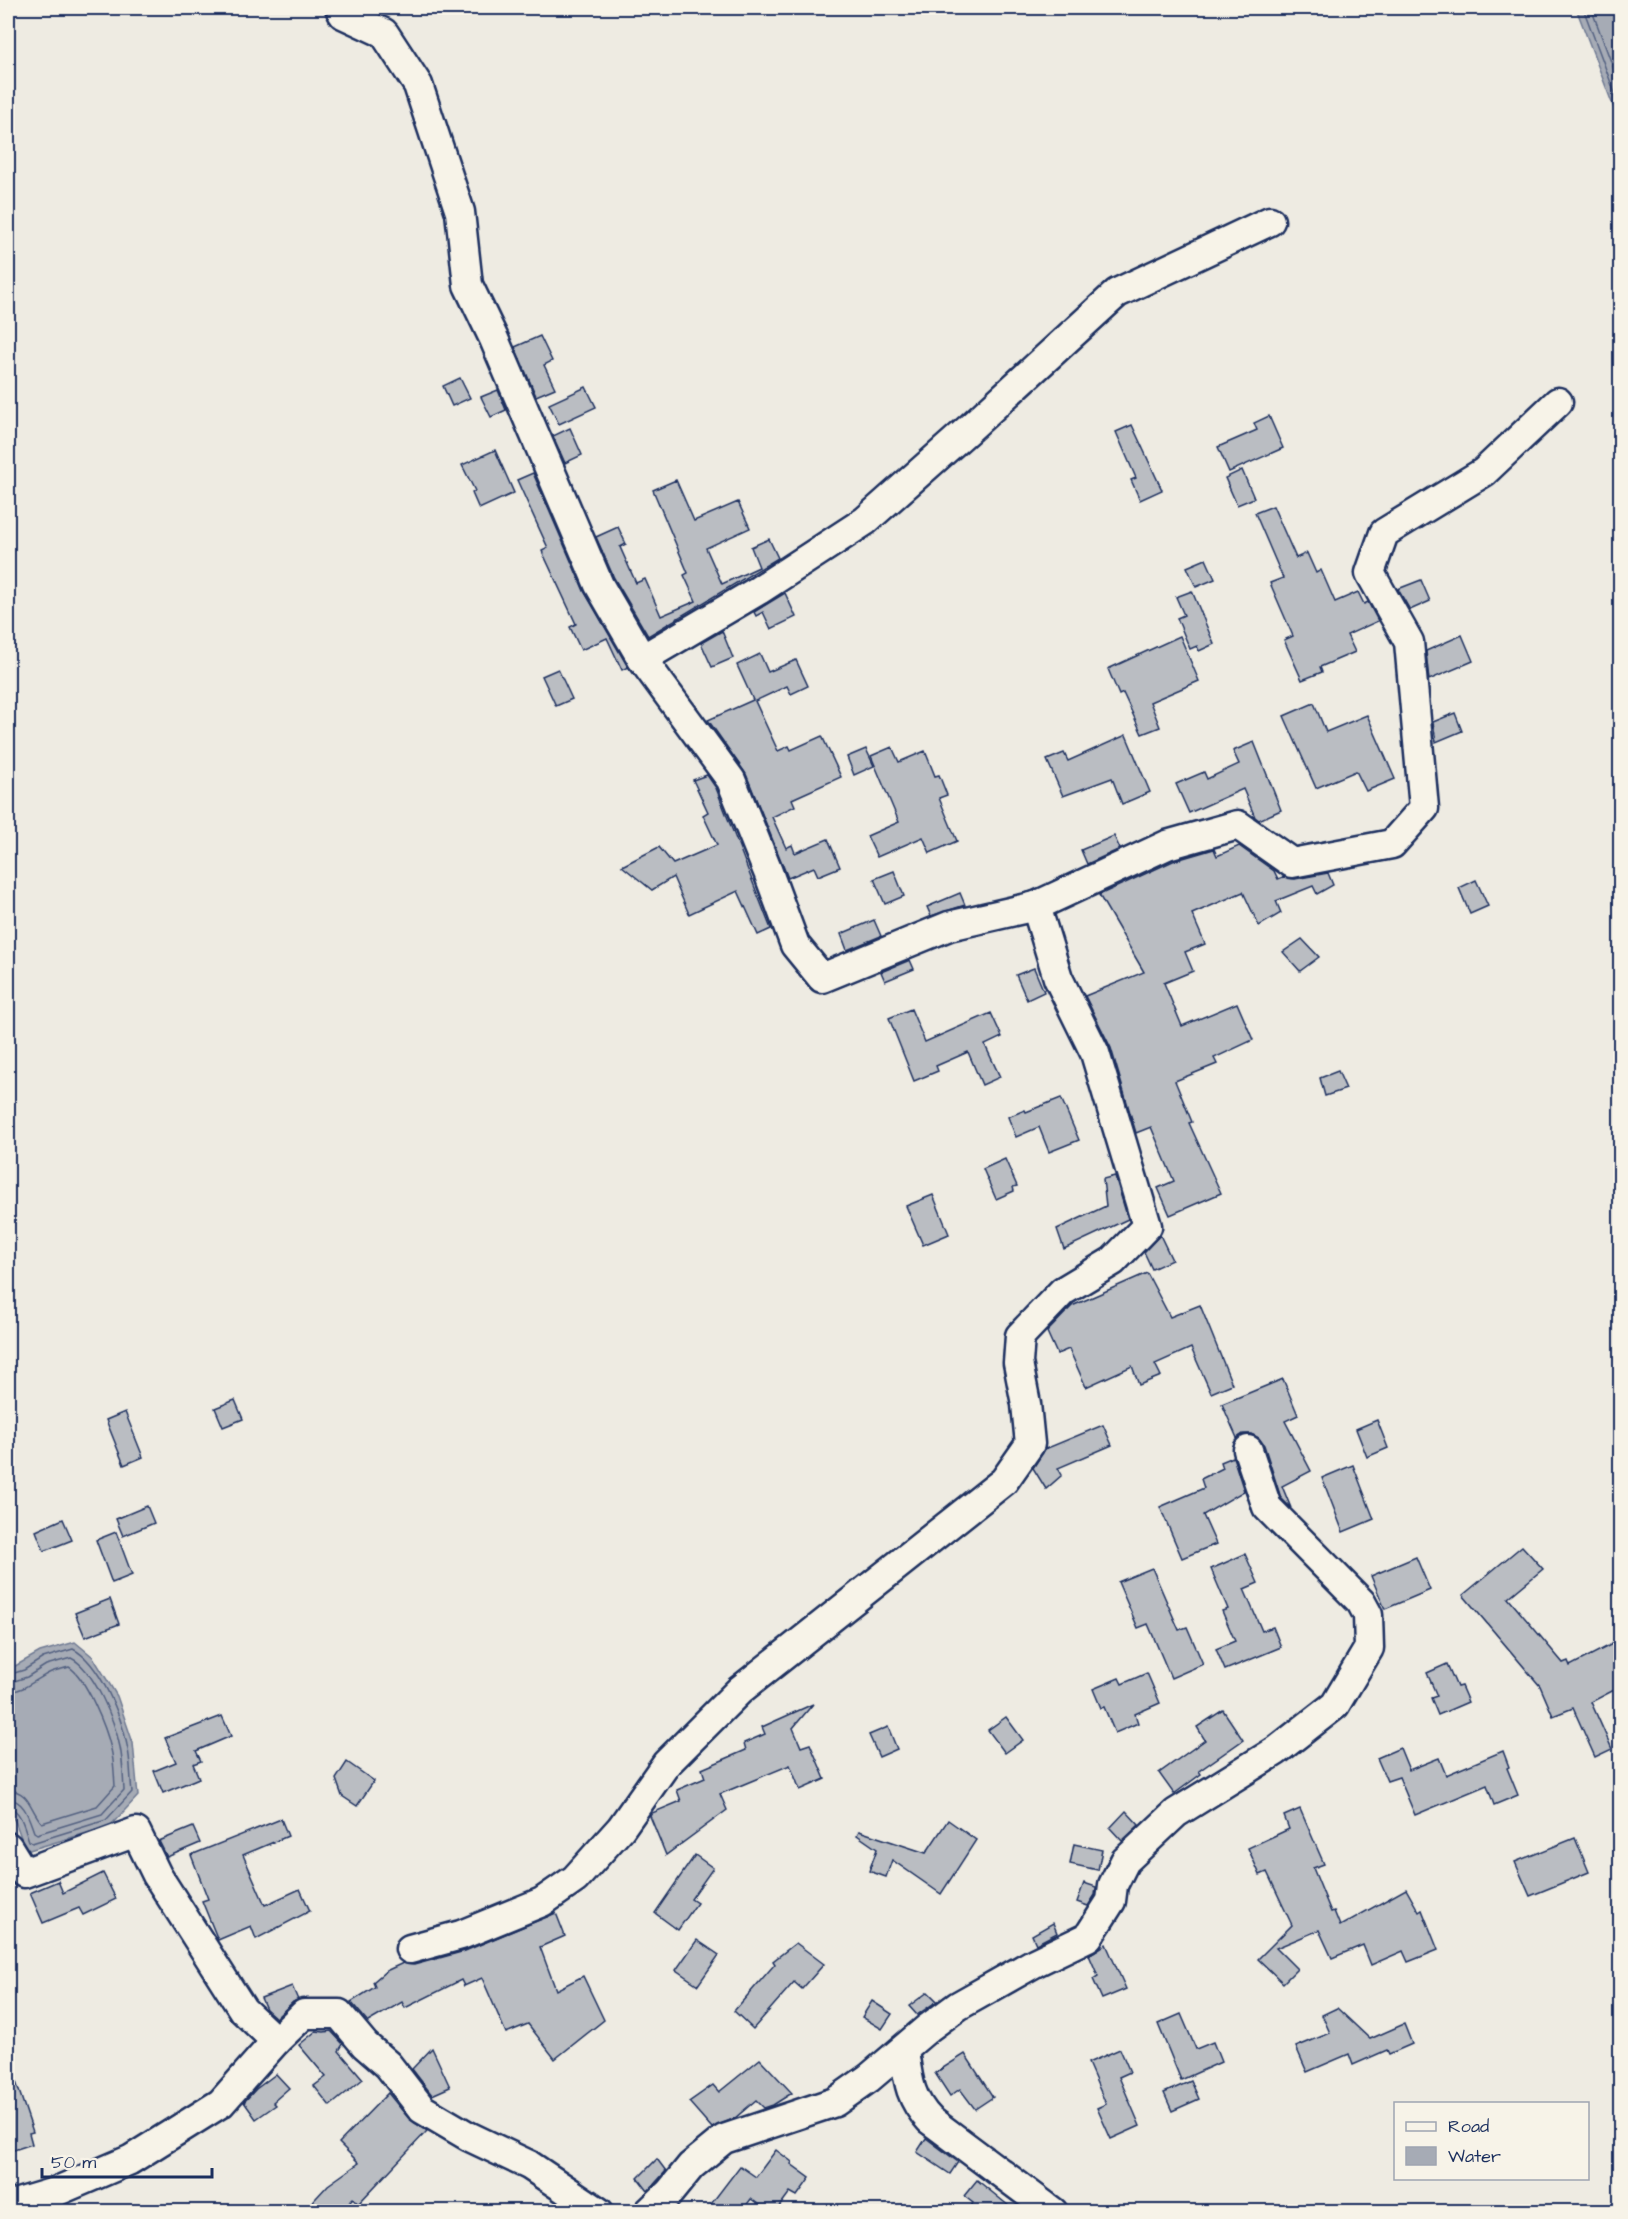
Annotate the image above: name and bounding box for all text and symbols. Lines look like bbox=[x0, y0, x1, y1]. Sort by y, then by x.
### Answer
legend bbox=[1394, 2102, 1589, 2180]
text: Road bbox=[1448, 2114, 1489, 2139]
scale bar bbox=[42, 2141, 212, 2179]
text: Water bbox=[1448, 2144, 1501, 2169]
text: 50 m bbox=[51, 2150, 96, 2175]

